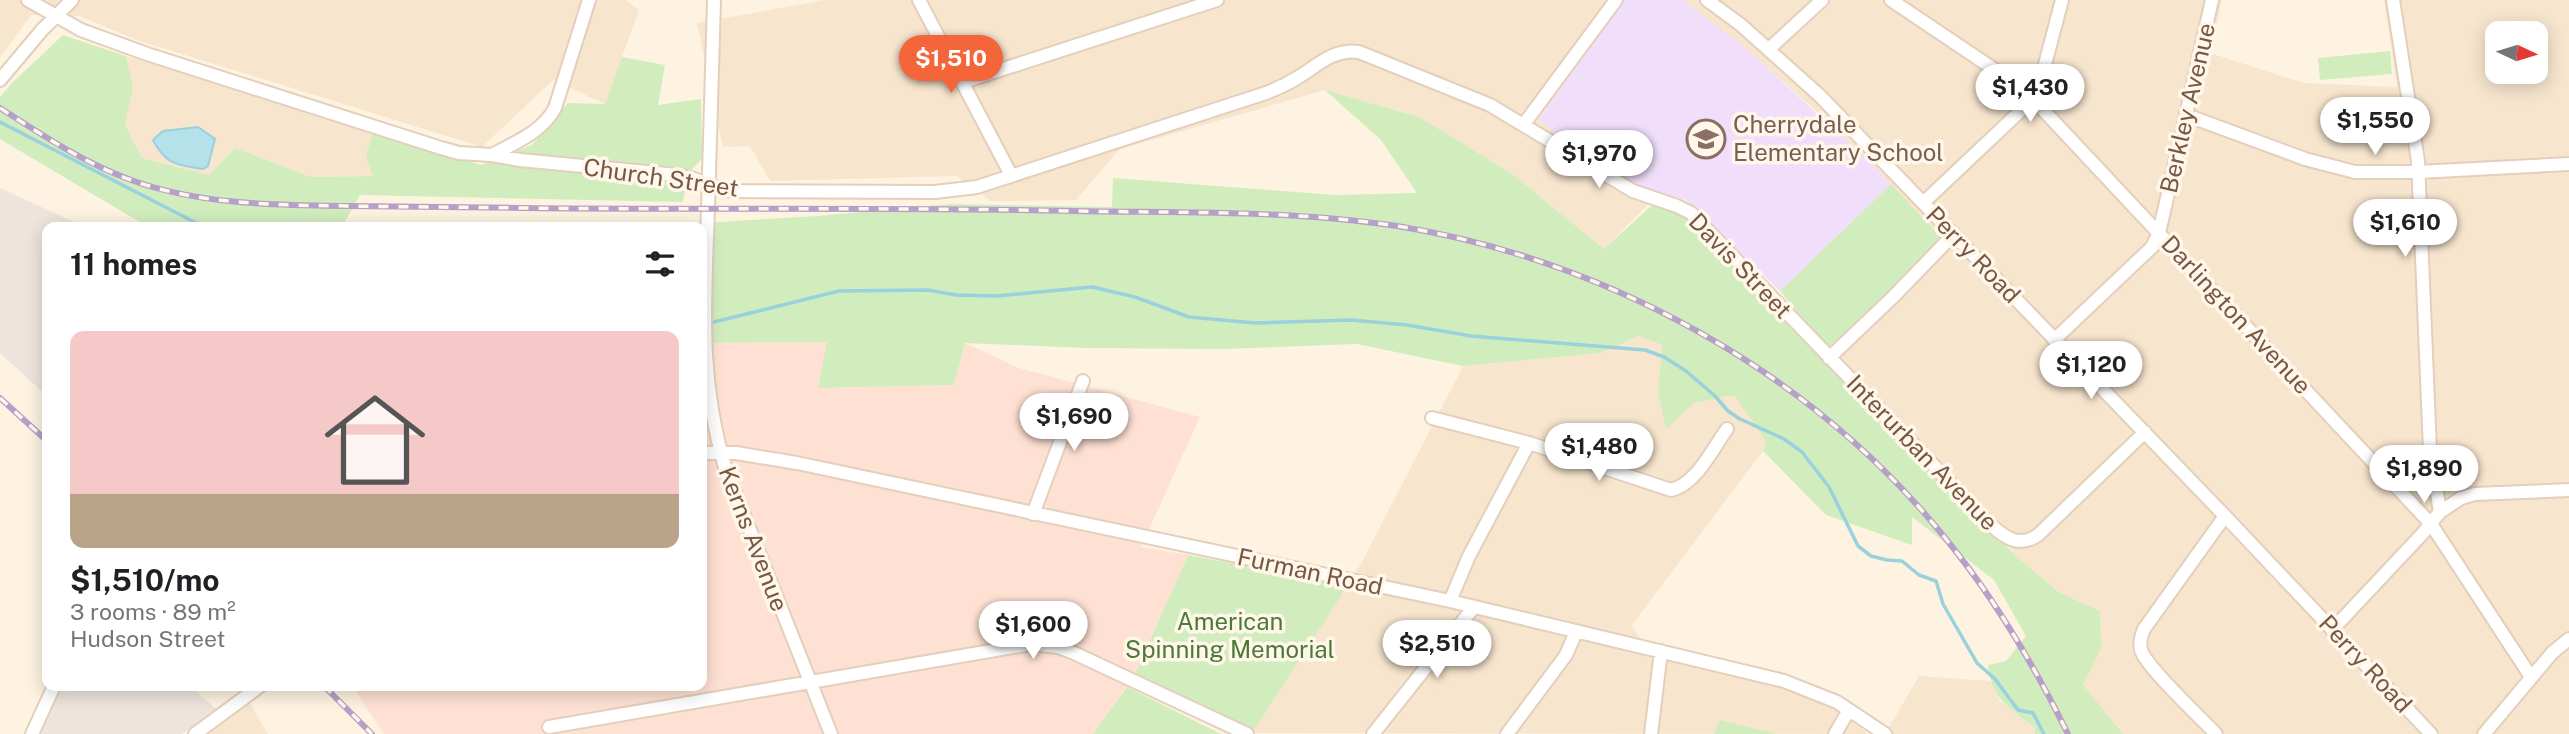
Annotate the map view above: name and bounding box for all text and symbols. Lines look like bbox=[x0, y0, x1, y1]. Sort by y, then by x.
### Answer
street label: Berkley Avenue bbox=[2154, 20, 2220, 196]
north arrow bbox=[2485, 21, 2548, 84]
map controls bbox=[2485, 21, 2548, 84]
pin: $1,510 bbox=[894, 36, 1008, 95]
text: $1,510 bbox=[915, 44, 987, 71]
pin: $1,430 bbox=[1973, 64, 2087, 124]
text: $1,430 bbox=[1992, 73, 2068, 100]
pin: $1,550 bbox=[2318, 97, 2432, 157]
text: $1,550 bbox=[2336, 106, 2414, 133]
place label: Cherrydale Elementary School bbox=[1733, 110, 1944, 166]
school or university icon: Cherrydale Elementary School bbox=[1685, 118, 1727, 160]
pin: $1,970 bbox=[1542, 130, 1656, 190]
text: $1,970 bbox=[1561, 139, 1637, 166]
street label: Church Street bbox=[582, 152, 740, 202]
street label: Perry Road bbox=[1921, 200, 2027, 308]
pin: $1,610 bbox=[2348, 200, 2462, 259]
street label: Davis Street bbox=[1684, 207, 1798, 324]
text: $1,610 bbox=[2369, 208, 2441, 235]
street label: Darlington Avenue bbox=[2156, 229, 2317, 399]
icon: filters bbox=[641, 245, 679, 283]
text: 11 homes bbox=[70, 246, 197, 282]
pin: $1,120 bbox=[2034, 342, 2148, 401]
text: $1,120 bbox=[2055, 350, 2127, 377]
street label: Interurban Avenue bbox=[1841, 369, 2004, 536]
icon: home bbox=[312, 377, 438, 503]
pin: $1,690 bbox=[1017, 393, 1131, 453]
text: $1,690 bbox=[1036, 402, 1112, 429]
pin: $1,480 bbox=[1542, 424, 1656, 483]
text: $1,480 bbox=[1560, 432, 1638, 459]
pin: $1,890 bbox=[2367, 446, 2481, 505]
text: $1,890 bbox=[2385, 454, 2463, 481]
street label: Kerns Avenue bbox=[713, 462, 794, 615]
street label: Furman Road bbox=[1235, 542, 1386, 600]
text: $1,510/mo bbox=[70, 562, 220, 598]
text: 3 rooms · 89 m² bbox=[70, 598, 236, 625]
pin: $1,600 bbox=[976, 602, 1090, 661]
park label: American Spinning Memorial bbox=[1125, 607, 1335, 663]
street label: Perry Road bbox=[2313, 609, 2418, 718]
text: $1,600 bbox=[995, 610, 1071, 637]
pin: $2,510 bbox=[1380, 620, 1494, 680]
text: Hudson Street bbox=[70, 625, 225, 652]
text: $2,510 bbox=[1399, 629, 1475, 656]

